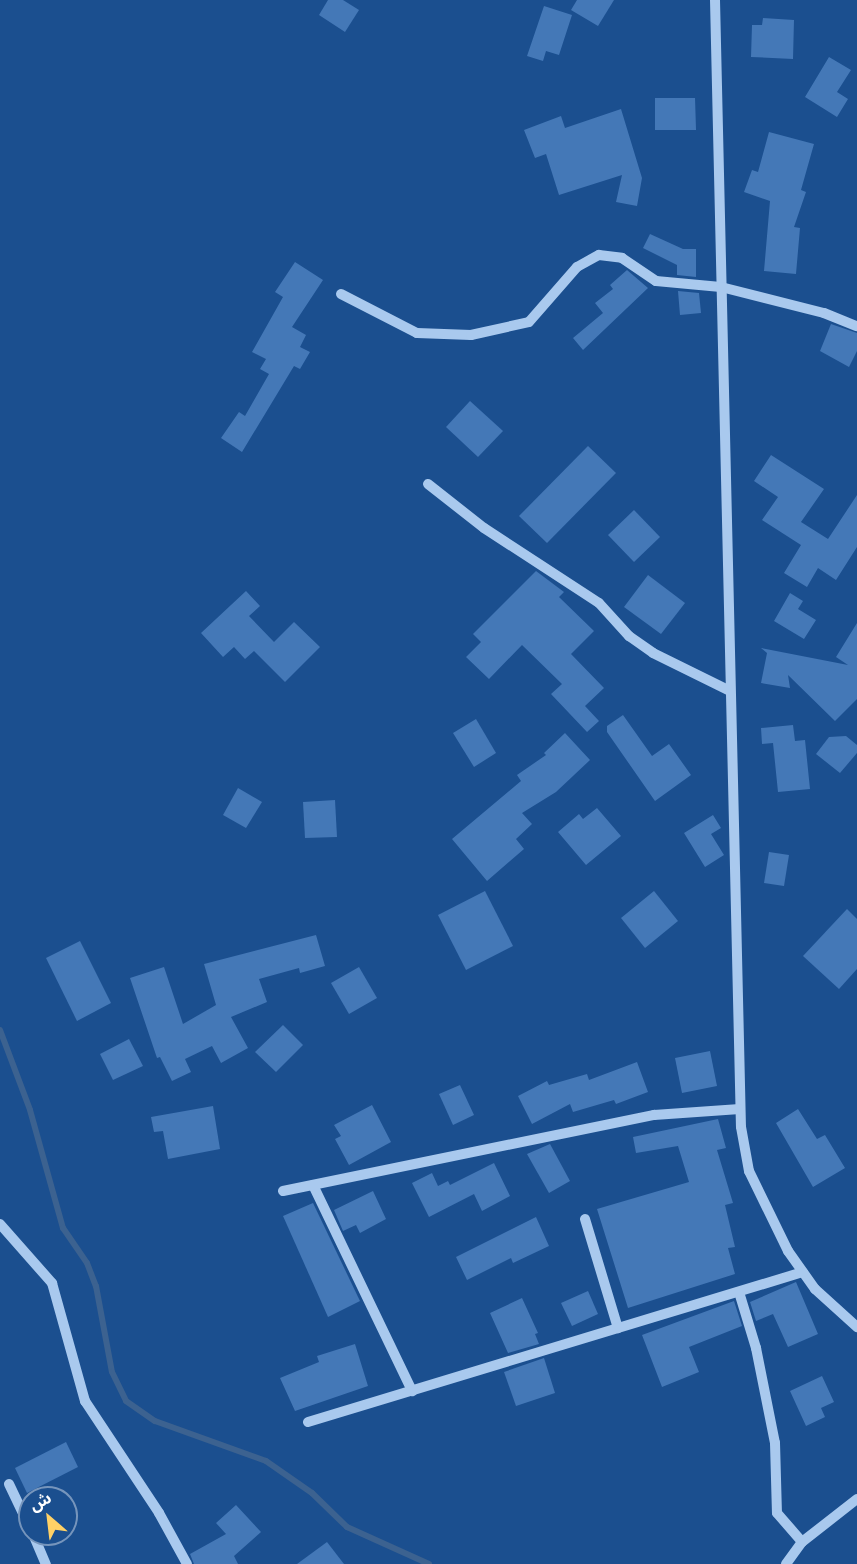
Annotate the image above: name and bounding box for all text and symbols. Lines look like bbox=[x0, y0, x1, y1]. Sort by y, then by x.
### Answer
north arrow bbox=[18, 1486, 78, 1546]
text: ش bbox=[26, 1487, 55, 1517]

